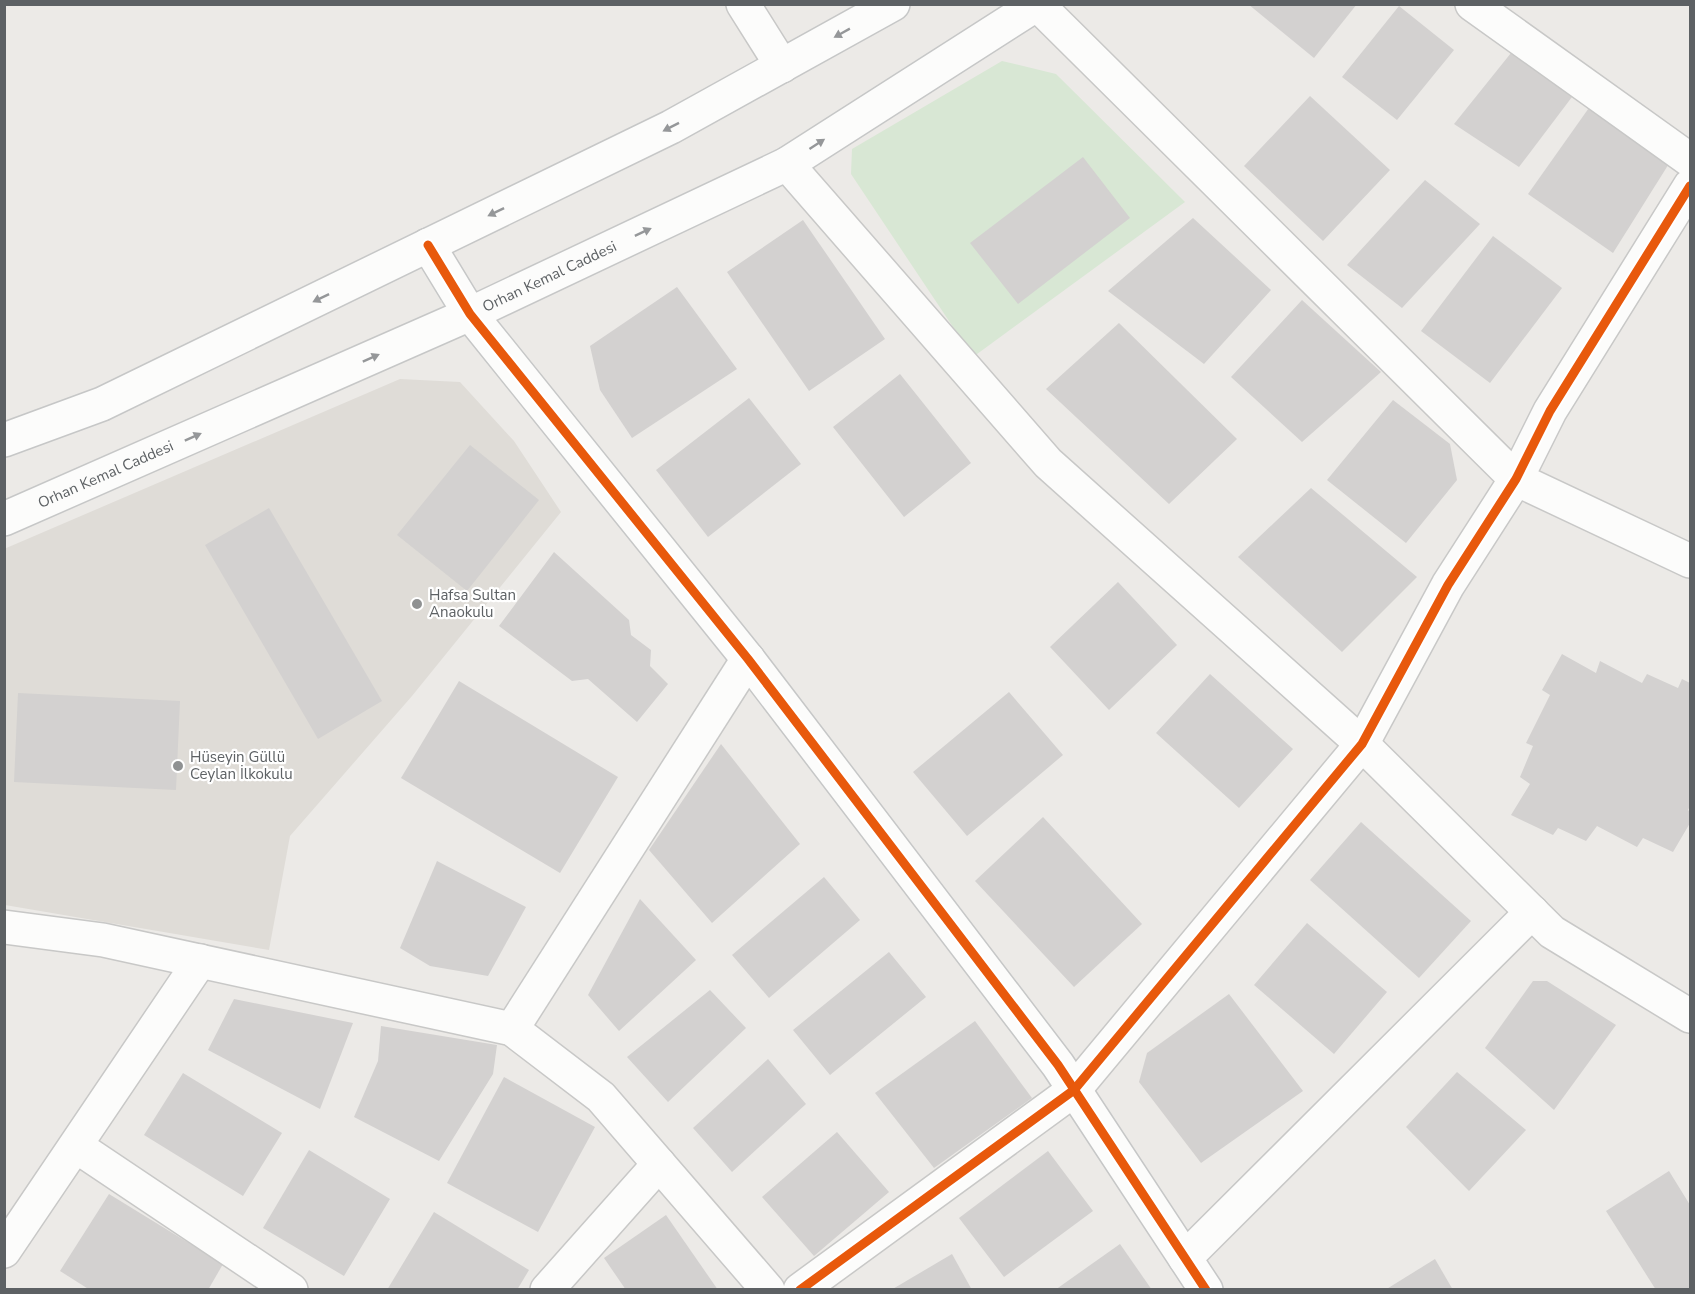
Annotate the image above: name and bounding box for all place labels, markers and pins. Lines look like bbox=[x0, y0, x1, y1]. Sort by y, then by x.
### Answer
place label: Hafsa Sultan Anaokulu bbox=[429, 585, 516, 622]
marker: Hafsa Sultan Anaokulu bbox=[410, 597, 424, 611]
place label: Hüseyin Güllü Ceylan İlkokulu bbox=[190, 747, 293, 784]
marker: Hüseyin Güllü Ceylan İlkokulu bbox=[171, 759, 185, 773]

